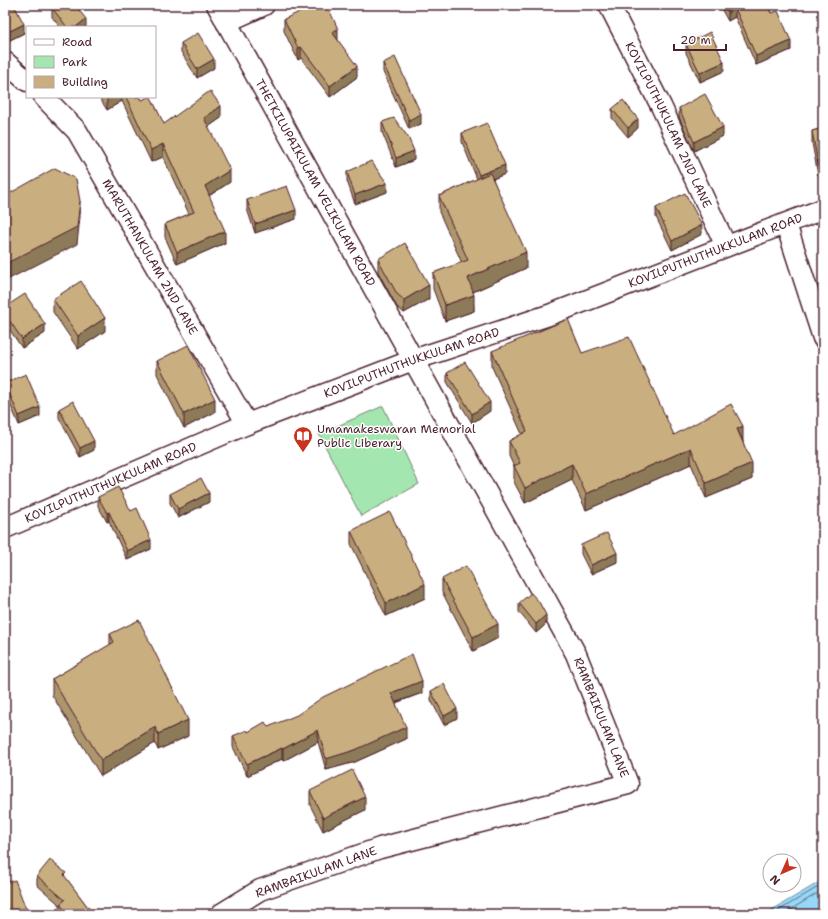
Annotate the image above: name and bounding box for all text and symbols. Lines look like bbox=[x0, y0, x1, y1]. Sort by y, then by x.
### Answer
legend bbox=[26, 26, 156, 98]
scale bar bbox=[674, 26, 726, 52]
text: 20 m bbox=[680, 32, 711, 48]
text: Road bbox=[62, 34, 93, 50]
street label: KOVILPUTHUKULAM 2ND LANE bbox=[621, 39, 715, 211]
text: Park bbox=[62, 54, 88, 70]
text: Building bbox=[62, 74, 108, 90]
street label: THETKILUPAIKULAM VELIKULAM ROAD bbox=[252, 76, 379, 289]
street label: MARUTHANKULAM 2ND LANE bbox=[99, 176, 202, 338]
street label: KOVILPUTHUTHUKKULAM ROAD bbox=[626, 210, 805, 292]
street label: KOVILPUTHUTHUKKULAM ROAD bbox=[321, 324, 502, 402]
place label: Umamakeswaran Memorial Public Liberary bbox=[317, 421, 476, 451]
library icon: Umamakeswaran Memorial Public Liberary bbox=[292, 425, 314, 453]
street label: KOVILPUTHUTHUKKULAM ROAD bbox=[22, 439, 199, 527]
street label: RAMBAIKULAM LANE bbox=[570, 655, 633, 780]
street label: RAMBAIKULAM LANE bbox=[253, 843, 379, 901]
north arrow bbox=[762, 853, 802, 893]
text: N bbox=[767, 871, 784, 888]

